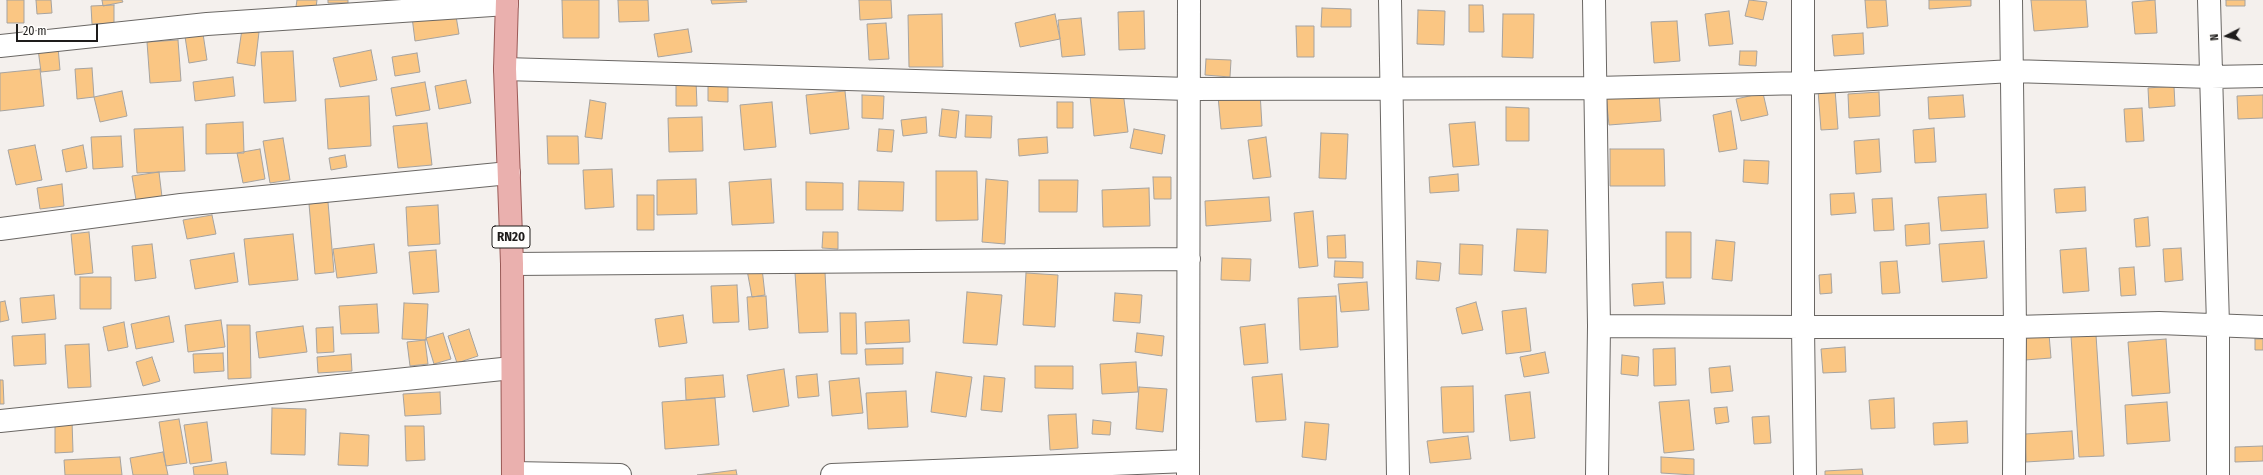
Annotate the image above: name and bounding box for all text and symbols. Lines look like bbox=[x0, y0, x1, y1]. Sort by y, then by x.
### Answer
scale bar bbox=[18, 16, 100, 42]
north arrow bbox=[2207, 16, 2247, 56]
text: 20 m bbox=[23, 24, 47, 38]
text: N bbox=[2208, 33, 2221, 41]
road number: RN20 bbox=[492, 226, 530, 248]

